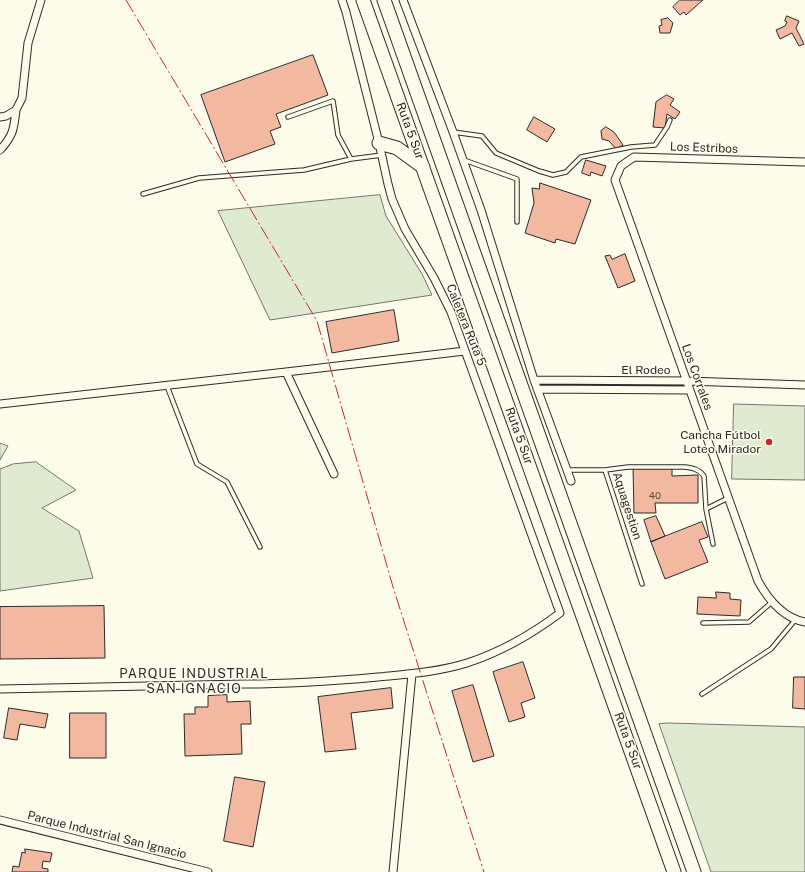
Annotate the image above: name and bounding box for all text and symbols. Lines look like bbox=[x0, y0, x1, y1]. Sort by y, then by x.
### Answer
street label: Ruta 5 Sur bbox=[393, 101, 427, 161]
street label: Los Estribos bbox=[670, 140, 738, 156]
street label: Caletera Ruta 5 bbox=[443, 282, 489, 368]
street label: Los Corrales bbox=[678, 342, 716, 412]
street label: El Rodeo bbox=[621, 363, 671, 377]
street label: Ruta 5 Sur bbox=[502, 406, 536, 466]
place label: Cancha Fútbol Loteo Mirador bbox=[680, 428, 761, 456]
marker: Cancha Fútbol Loteo Mirador bbox=[764, 437, 774, 447]
street label: Aquagestion bbox=[609, 470, 645, 542]
house number: 40 bbox=[649, 490, 661, 502]
district label: PARQUE INDUSTRIAL SAN IGNACIO bbox=[119, 666, 269, 697]
street label: Ruta 5 Sur bbox=[611, 711, 645, 771]
street label: Parque Industrial San Ignacio bbox=[26, 808, 188, 862]

